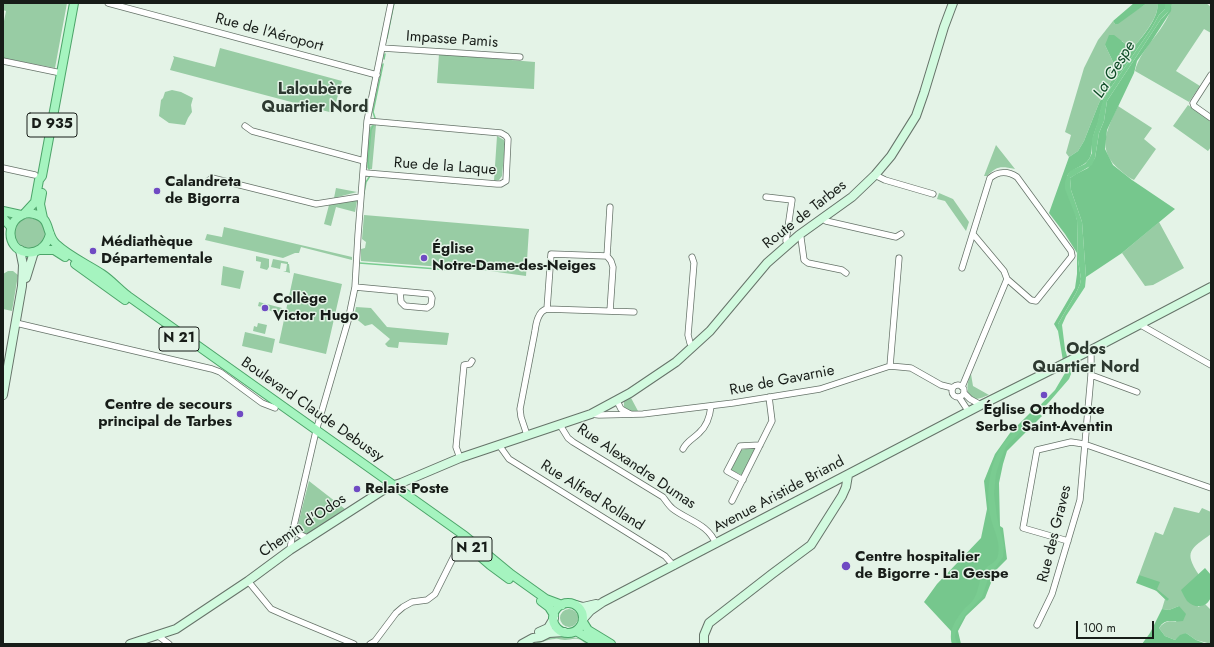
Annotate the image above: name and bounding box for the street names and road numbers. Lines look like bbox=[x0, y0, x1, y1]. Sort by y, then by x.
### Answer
street label: Rue de l'Aéroport bbox=[213, 10, 325, 56]
street label: Impasse Pamis bbox=[405, 28, 499, 52]
road number: D 935 bbox=[27, 113, 77, 137]
street label: Rue de la Laque bbox=[393, 154, 497, 180]
street label: Route de Tarbes bbox=[760, 177, 850, 253]
road number: N 21 bbox=[159, 327, 199, 351]
street label: Boulevard Claude Debussy bbox=[237, 354, 387, 466]
street label: Rue de Gavarnie bbox=[728, 362, 836, 400]
street label: Rue Alexandre Dumas bbox=[573, 421, 699, 513]
street label: Avenue Aristide Briand bbox=[711, 453, 847, 537]
street label: Rue Alfred Rolland bbox=[537, 457, 647, 535]
street label: Rue des Graves bbox=[1034, 484, 1076, 584]
street label: Chemin d'Odos bbox=[256, 490, 350, 562]
road number: N 21 bbox=[452, 537, 492, 561]

